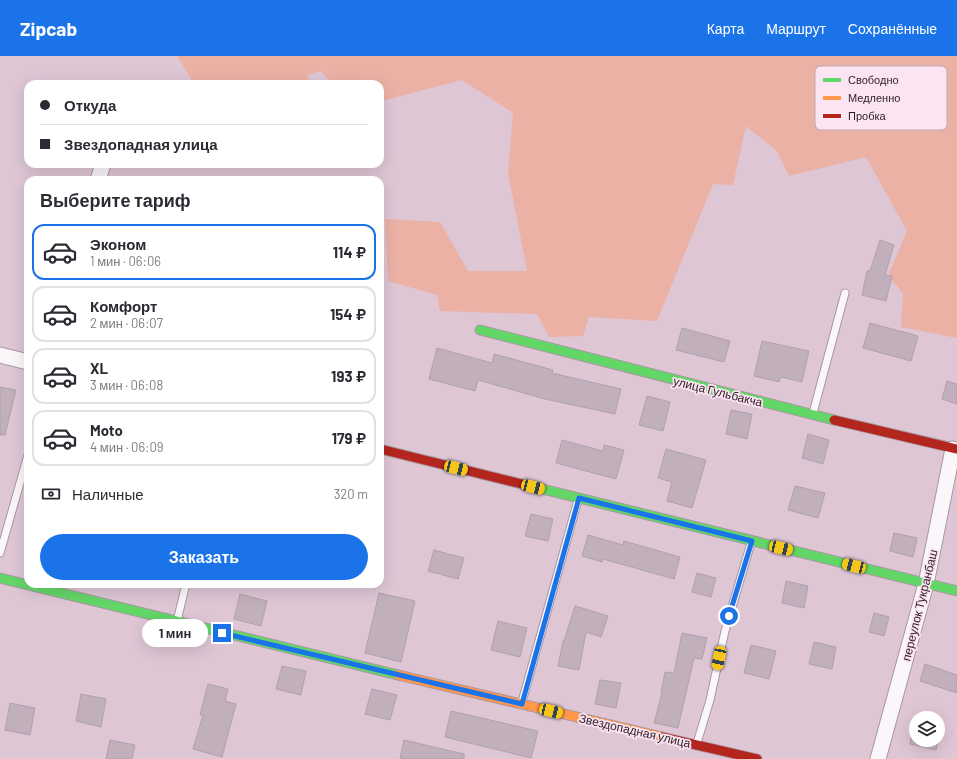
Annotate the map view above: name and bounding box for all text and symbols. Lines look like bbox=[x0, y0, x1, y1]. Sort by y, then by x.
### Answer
text: Zipcab bbox=[20, 17, 77, 40]
text: Карта bbox=[707, 20, 744, 37]
text: Маршрут bbox=[766, 20, 826, 37]
text: Сохранённые bbox=[848, 20, 937, 37]
legend bbox=[815, 66, 947, 130]
text: Свободно bbox=[848, 73, 899, 86]
text: Медленно bbox=[848, 91, 900, 104]
text: Откуда bbox=[64, 96, 116, 114]
text: Пробка bbox=[848, 109, 886, 122]
text: Звездопадная улица bbox=[64, 135, 218, 153]
text: Выберите тариф bbox=[40, 189, 191, 211]
icon: car bbox=[42, 234, 78, 270]
text: Эконом bbox=[90, 235, 146, 253]
text: 114 ₽ bbox=[333, 243, 366, 261]
text: 1 мин · 06:06 bbox=[90, 253, 161, 269]
icon: car bbox=[42, 296, 78, 332]
text: Комфорт bbox=[90, 297, 157, 315]
text: 154 ₽ bbox=[330, 305, 366, 323]
text: 2 мин · 06:07 bbox=[90, 315, 163, 331]
icon: car bbox=[42, 358, 78, 394]
text: XL bbox=[90, 359, 108, 377]
text: 193 ₽ bbox=[331, 367, 366, 385]
street label: улица Гульбакча bbox=[672, 373, 764, 410]
text: 3 мин · 06:08 bbox=[90, 377, 163, 393]
icon: car bbox=[42, 420, 78, 456]
text: Moto bbox=[90, 421, 123, 439]
text: 179 ₽ bbox=[332, 429, 366, 447]
text: 4 мин · 06:09 bbox=[90, 439, 164, 455]
car bbox=[443, 459, 469, 477]
car bbox=[520, 478, 546, 496]
icon: cash bbox=[40, 483, 62, 505]
text: Наличные bbox=[72, 485, 144, 503]
text: 320 m bbox=[334, 486, 368, 502]
button: Заказать bbox=[40, 534, 368, 580]
car bbox=[768, 539, 794, 557]
street label: переулок Тукранбаш bbox=[898, 548, 941, 662]
car bbox=[841, 557, 867, 575]
route start bbox=[720, 607, 738, 625]
callout: 1 мин bbox=[142, 619, 208, 647]
route end bbox=[213, 624, 231, 642]
text: 1 мин bbox=[159, 625, 191, 641]
car bbox=[711, 645, 727, 671]
car bbox=[538, 702, 564, 720]
street label: Звездопадная улица bbox=[578, 710, 693, 751]
map controls bbox=[909, 711, 945, 747]
button: layers bbox=[909, 711, 945, 747]

